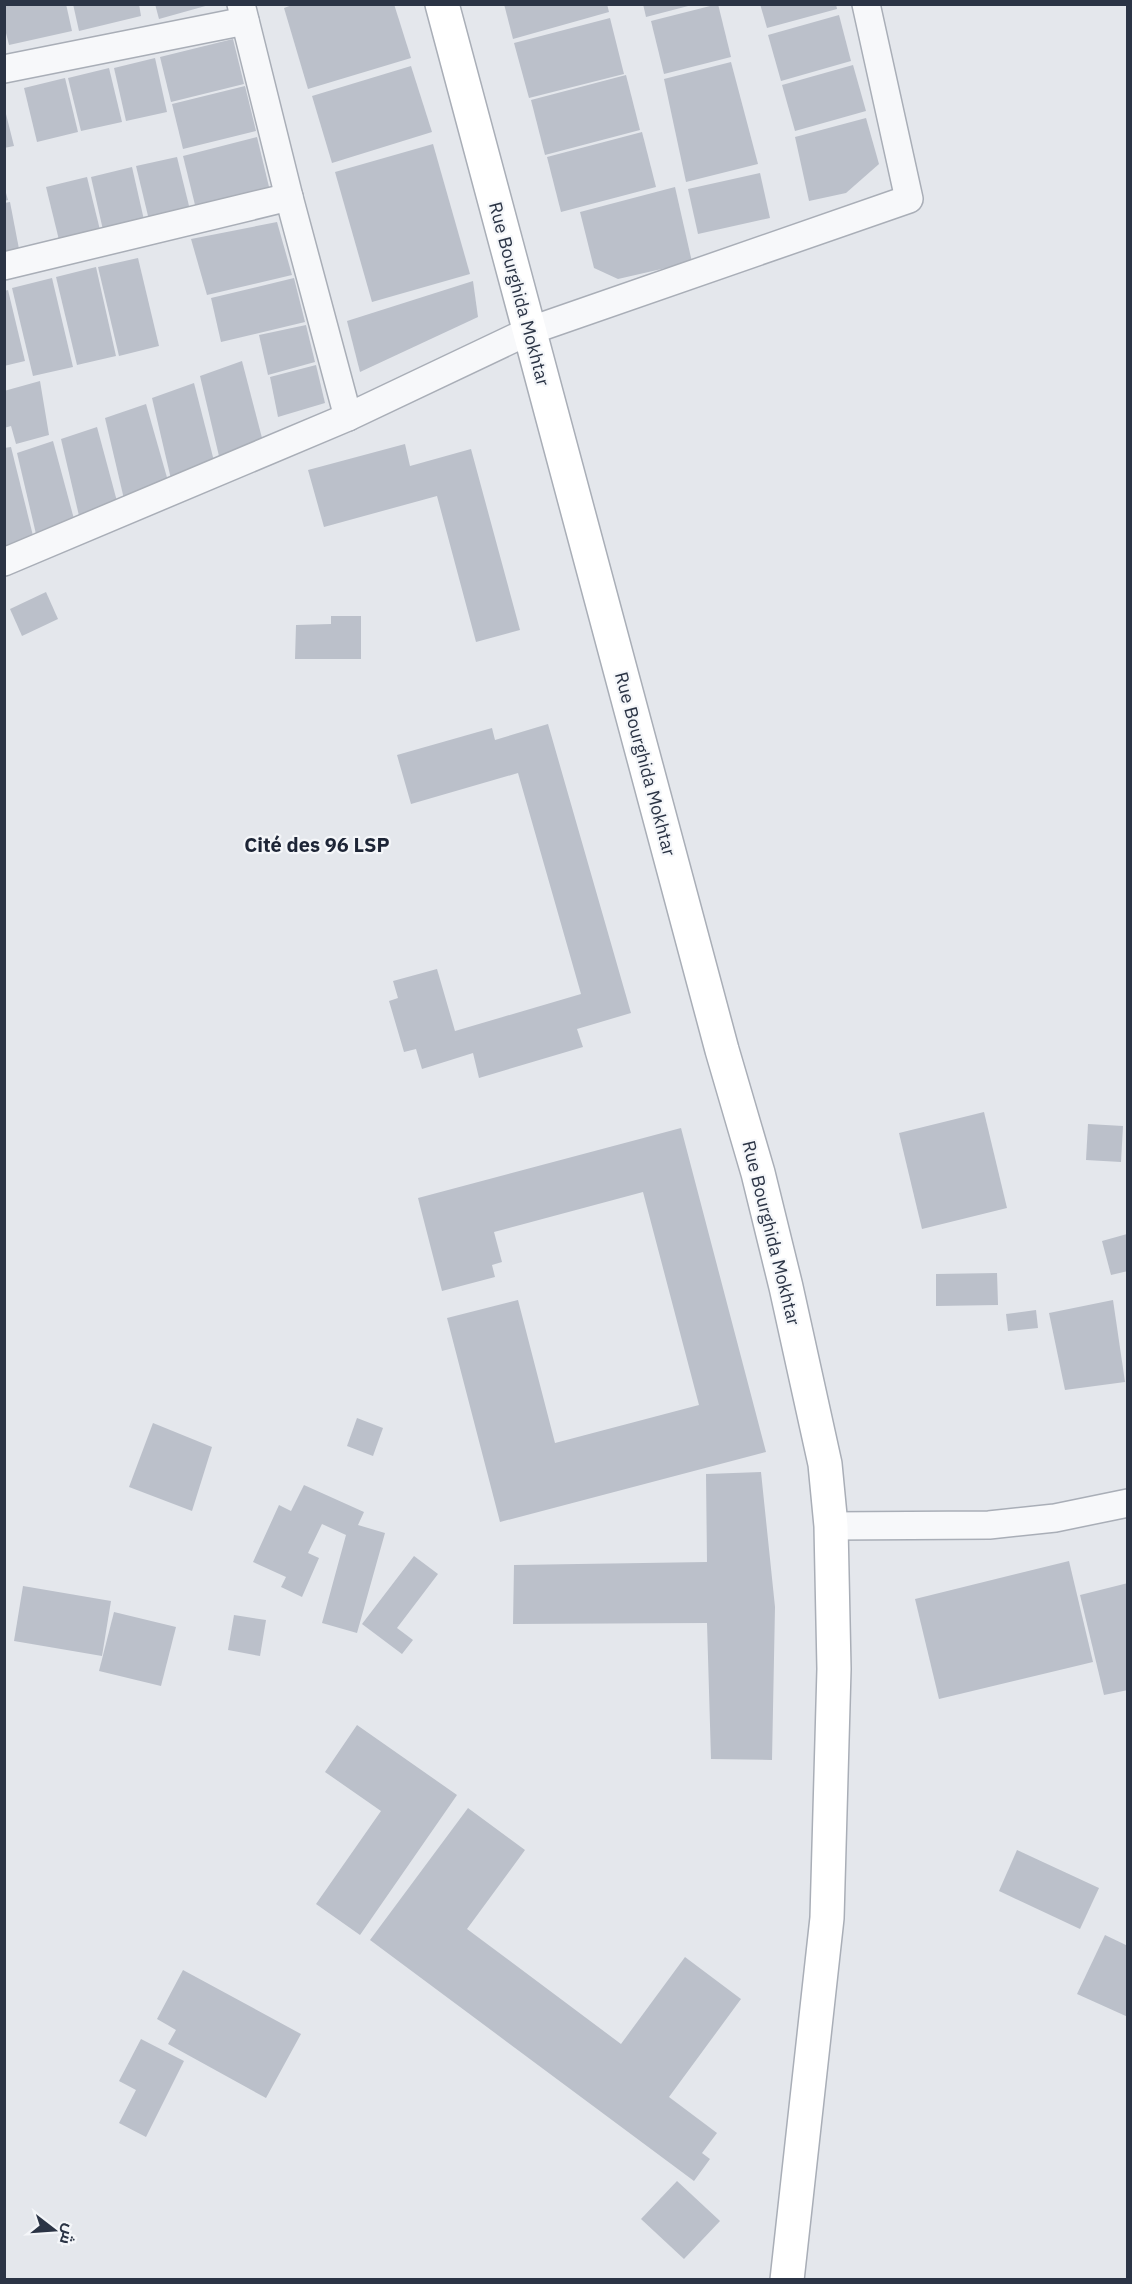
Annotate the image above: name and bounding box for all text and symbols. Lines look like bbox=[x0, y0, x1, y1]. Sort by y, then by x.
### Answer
street label: Rue Bourghida Mokhtar bbox=[484, 199, 555, 389]
street label: Rue Bourghida Mokhtar bbox=[610, 669, 681, 859]
district label: Cité des 96 LSP bbox=[244, 831, 390, 858]
street label: Rue Bourghida Mokhtar bbox=[737, 1138, 806, 1328]
north arrow bbox=[24, 2200, 84, 2260]
text: ش bbox=[56, 2222, 81, 2247]

